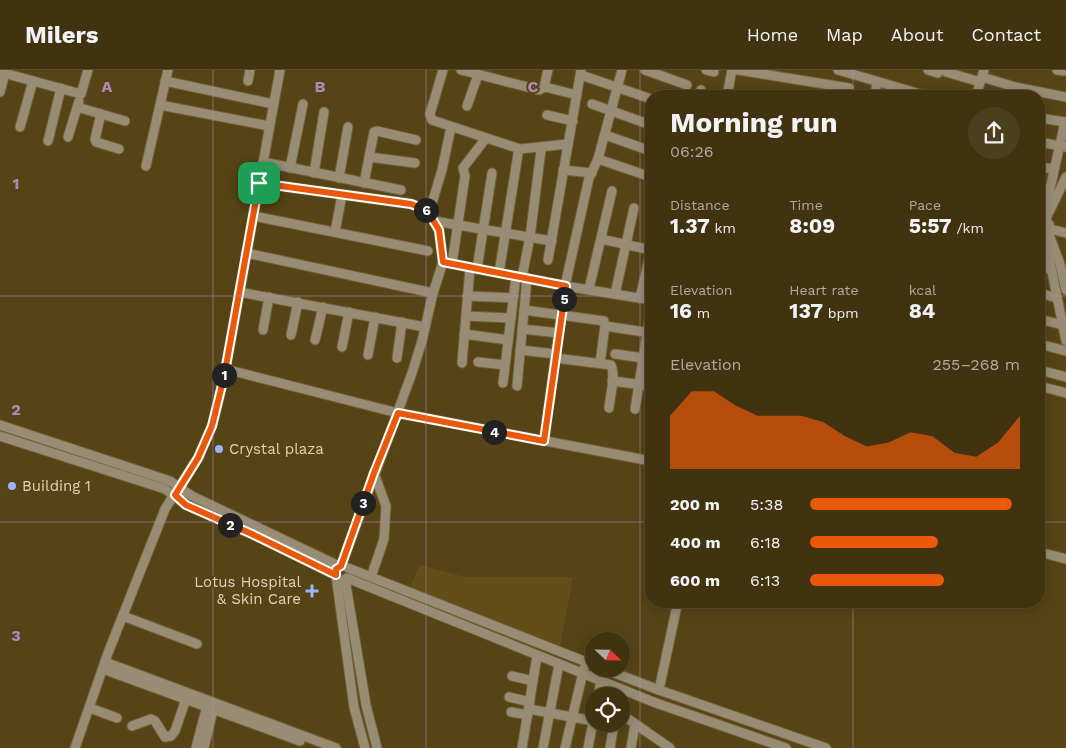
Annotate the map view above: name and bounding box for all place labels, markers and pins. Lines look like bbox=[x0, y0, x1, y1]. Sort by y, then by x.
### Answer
pin bbox=[238, 162, 280, 204]
pin: 6 bbox=[414, 198, 438, 222]
pin: 5 bbox=[552, 286, 576, 312]
pin: 1 bbox=[212, 362, 236, 388]
pin: 4 bbox=[482, 420, 506, 444]
place label: Crystal plaza bbox=[229, 440, 324, 458]
marker: Crystal plaza bbox=[213, 443, 225, 455]
place label: Building 1 bbox=[22, 477, 91, 495]
marker: Building 1 bbox=[6, 480, 18, 492]
pin: 3 bbox=[350, 490, 376, 516]
pin: 2 bbox=[218, 512, 242, 538]
place label: Lotus Hospital & Skin Care bbox=[194, 573, 301, 608]
marker: Lotus Hospital & Skin Care bbox=[305, 584, 319, 598]

